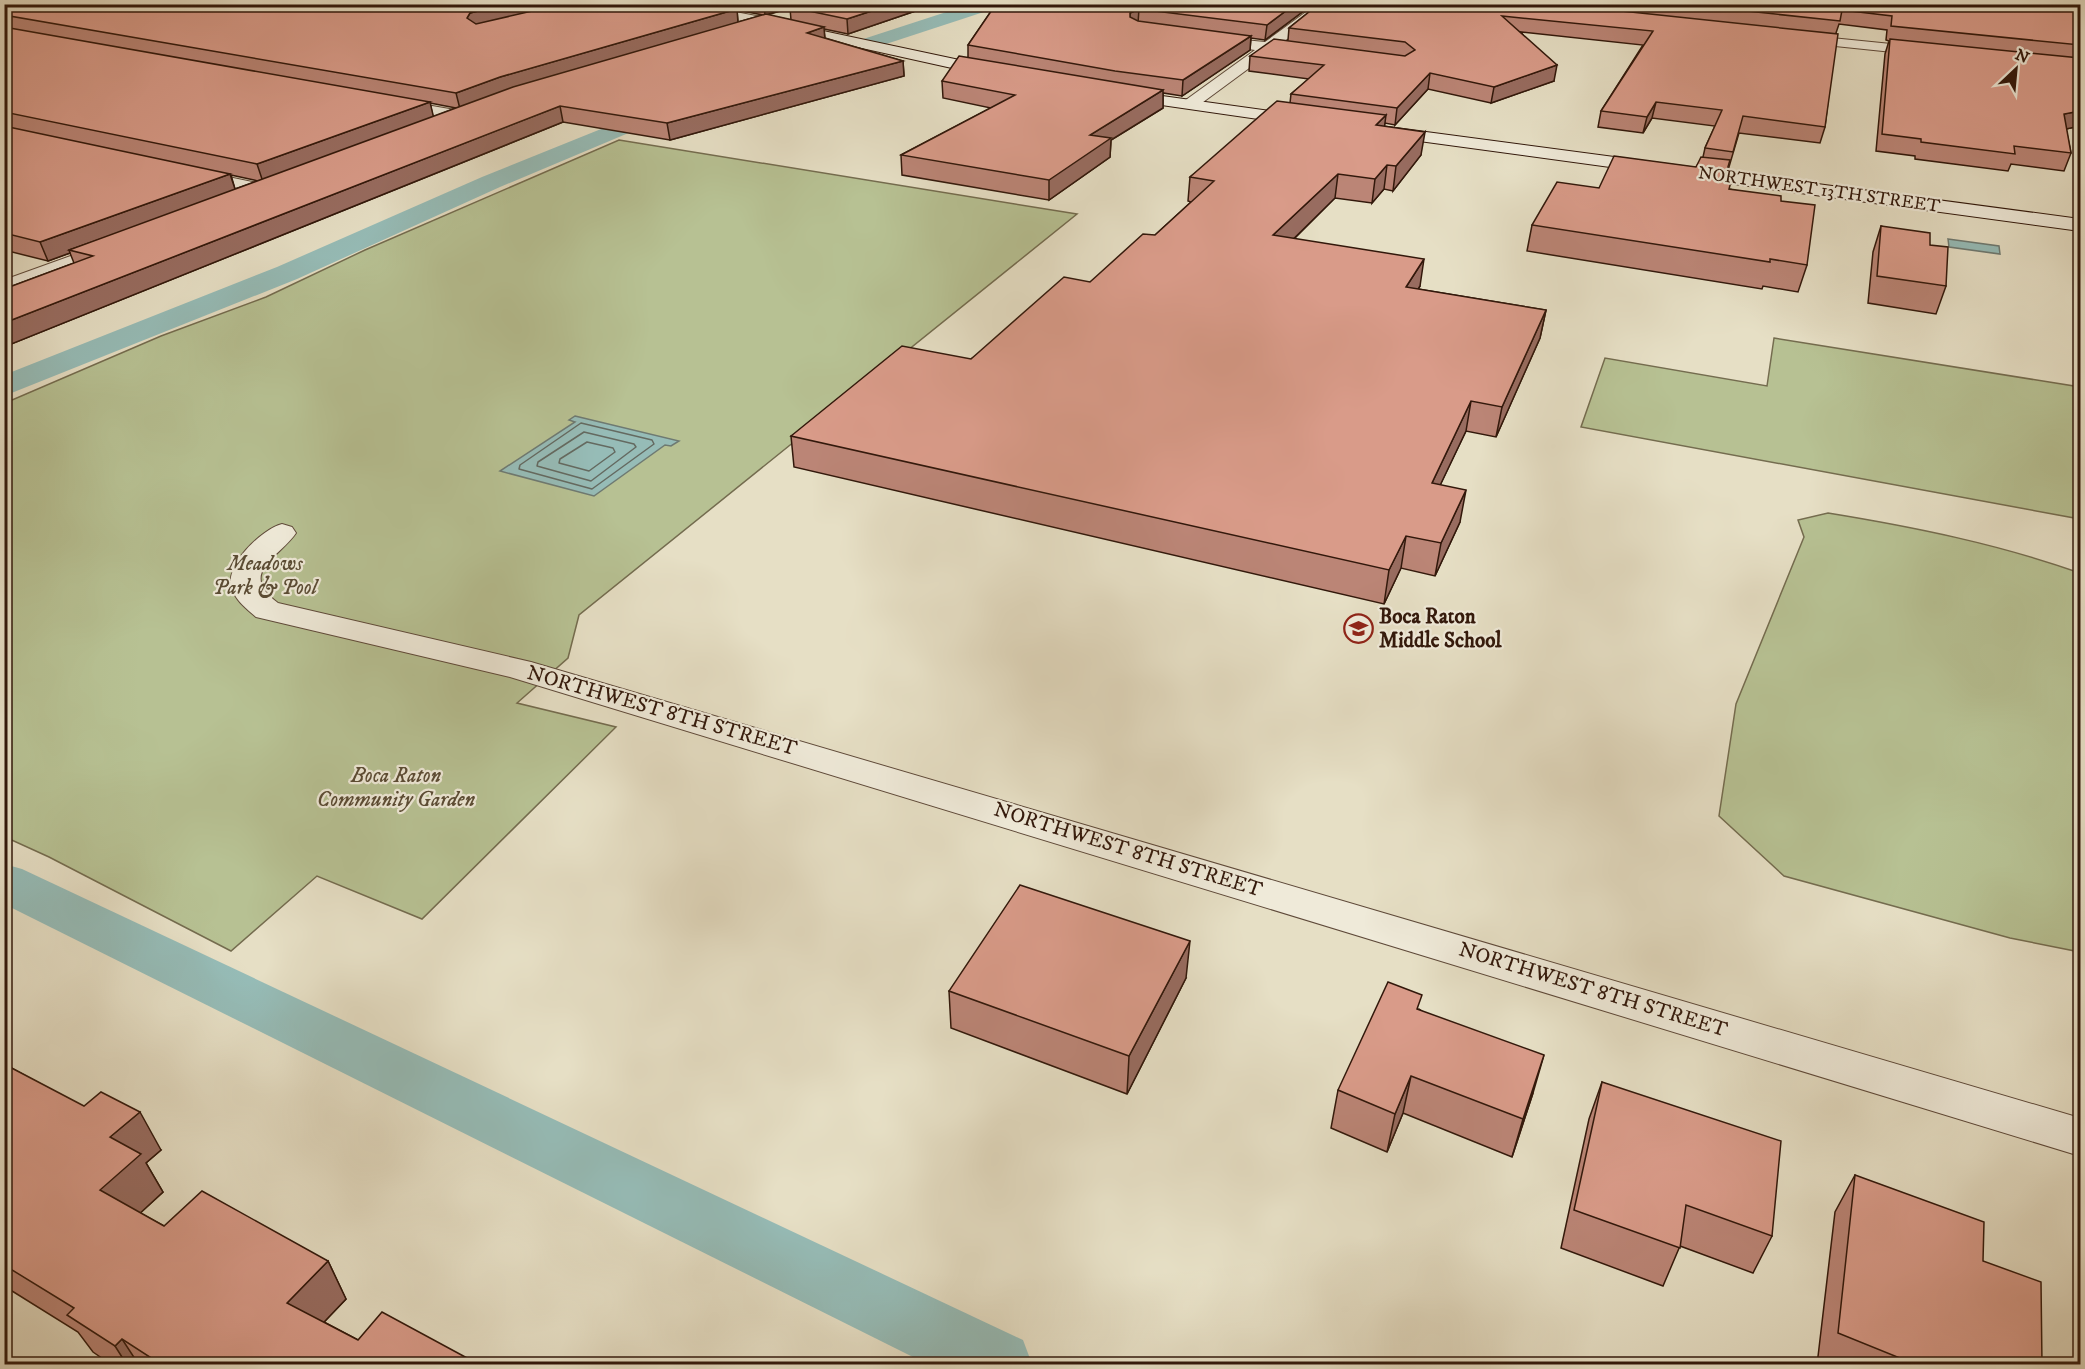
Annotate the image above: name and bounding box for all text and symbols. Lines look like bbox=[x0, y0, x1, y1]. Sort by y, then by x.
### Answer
north arrow bbox=[1986, 39, 2046, 99]
text: N bbox=[2012, 45, 2032, 68]
street label: NORTHWEST 13TH STREET bbox=[1697, 162, 1942, 218]
park label: Meadows Park & Pool bbox=[213, 551, 320, 601]
place label: Boca Raton Middle School bbox=[1379, 604, 1502, 654]
school or university icon: Boca Raton Middle School bbox=[1342, 613, 1374, 645]
street label: NORTHWEST 8TH STREET bbox=[524, 660, 800, 762]
park label: Boca Raton Community Garden bbox=[317, 763, 475, 813]
street label: NORTHWEST 8TH STREET bbox=[990, 797, 1266, 903]
street label: NORTHWEST 8TH STREET bbox=[1455, 937, 1731, 1043]

